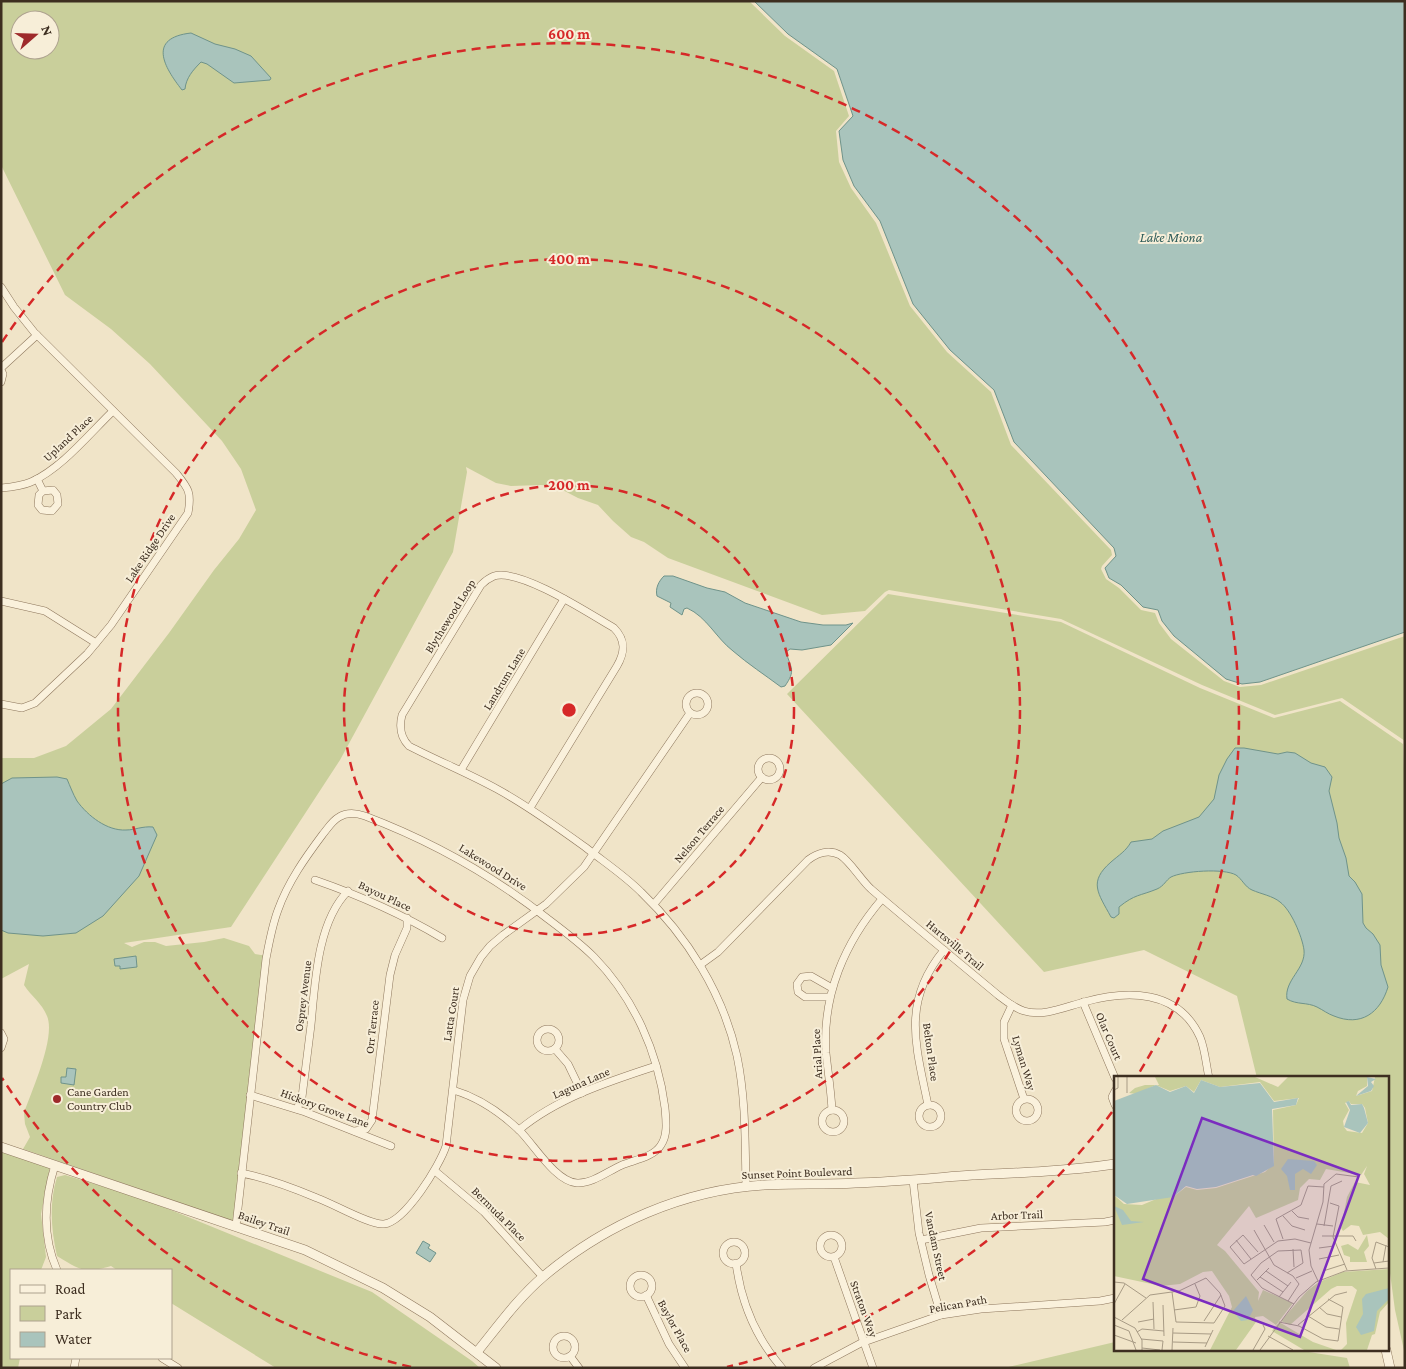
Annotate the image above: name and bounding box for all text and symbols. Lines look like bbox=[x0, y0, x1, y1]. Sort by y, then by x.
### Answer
north arrow bbox=[10, 10, 60, 60]
text: N bbox=[38, 23, 57, 38]
text: 600 m bbox=[548, 26, 590, 42]
water label: Lake Miona bbox=[1140, 229, 1203, 245]
text: 400 m bbox=[548, 251, 590, 267]
street label: Upland Place bbox=[40, 411, 96, 465]
text: 200 m bbox=[548, 477, 590, 493]
street label: Lake Ridge Drive bbox=[122, 511, 178, 585]
street label: Blythewood Loop bbox=[422, 577, 478, 655]
street label: Landrum Lane bbox=[480, 645, 528, 713]
centre of rings bbox=[560, 701, 578, 719]
street label: Nelson Terrace bbox=[671, 802, 727, 866]
street label: Lakewood Drive bbox=[456, 840, 530, 894]
street label: Bayou Place bbox=[356, 878, 414, 914]
street label: Hartsville Trail bbox=[923, 917, 987, 973]
street label: Osprey Avenue bbox=[292, 960, 314, 1032]
street label: Latta Court bbox=[440, 985, 462, 1042]
street label: Orr Terrace bbox=[362, 999, 382, 1055]
street label: Olar Court bbox=[1093, 1010, 1126, 1063]
street label: Belton Place bbox=[920, 1022, 942, 1082]
street label: Arial Place bbox=[809, 1029, 825, 1079]
street label: Lyman Way bbox=[1009, 1034, 1039, 1093]
street label: Laguna Lane bbox=[550, 1064, 612, 1102]
inset map bbox=[1114, 1076, 1388, 1352]
place label: Cane Garden Country Club bbox=[67, 1085, 132, 1113]
street label: Hickory Grove Lane bbox=[279, 1085, 371, 1131]
marker: Cane Garden Country Club bbox=[51, 1093, 63, 1105]
street label: Sunset Point Boulevard bbox=[741, 1164, 853, 1182]
street label: Bermuda Place bbox=[469, 1184, 529, 1244]
street label: Arbor Trail bbox=[991, 1207, 1043, 1223]
street label: Bailey Trail bbox=[236, 1208, 292, 1238]
street label: Vandam Street bbox=[922, 1210, 950, 1283]
legend bbox=[10, 1269, 172, 1359]
street label: Straton Way bbox=[847, 1279, 881, 1340]
text: Road bbox=[55, 1281, 86, 1297]
street label: Pelican Path bbox=[928, 1292, 989, 1316]
street label: Baylor Place bbox=[655, 1297, 695, 1355]
text: Park bbox=[55, 1306, 82, 1322]
text: Water bbox=[55, 1331, 92, 1347]

